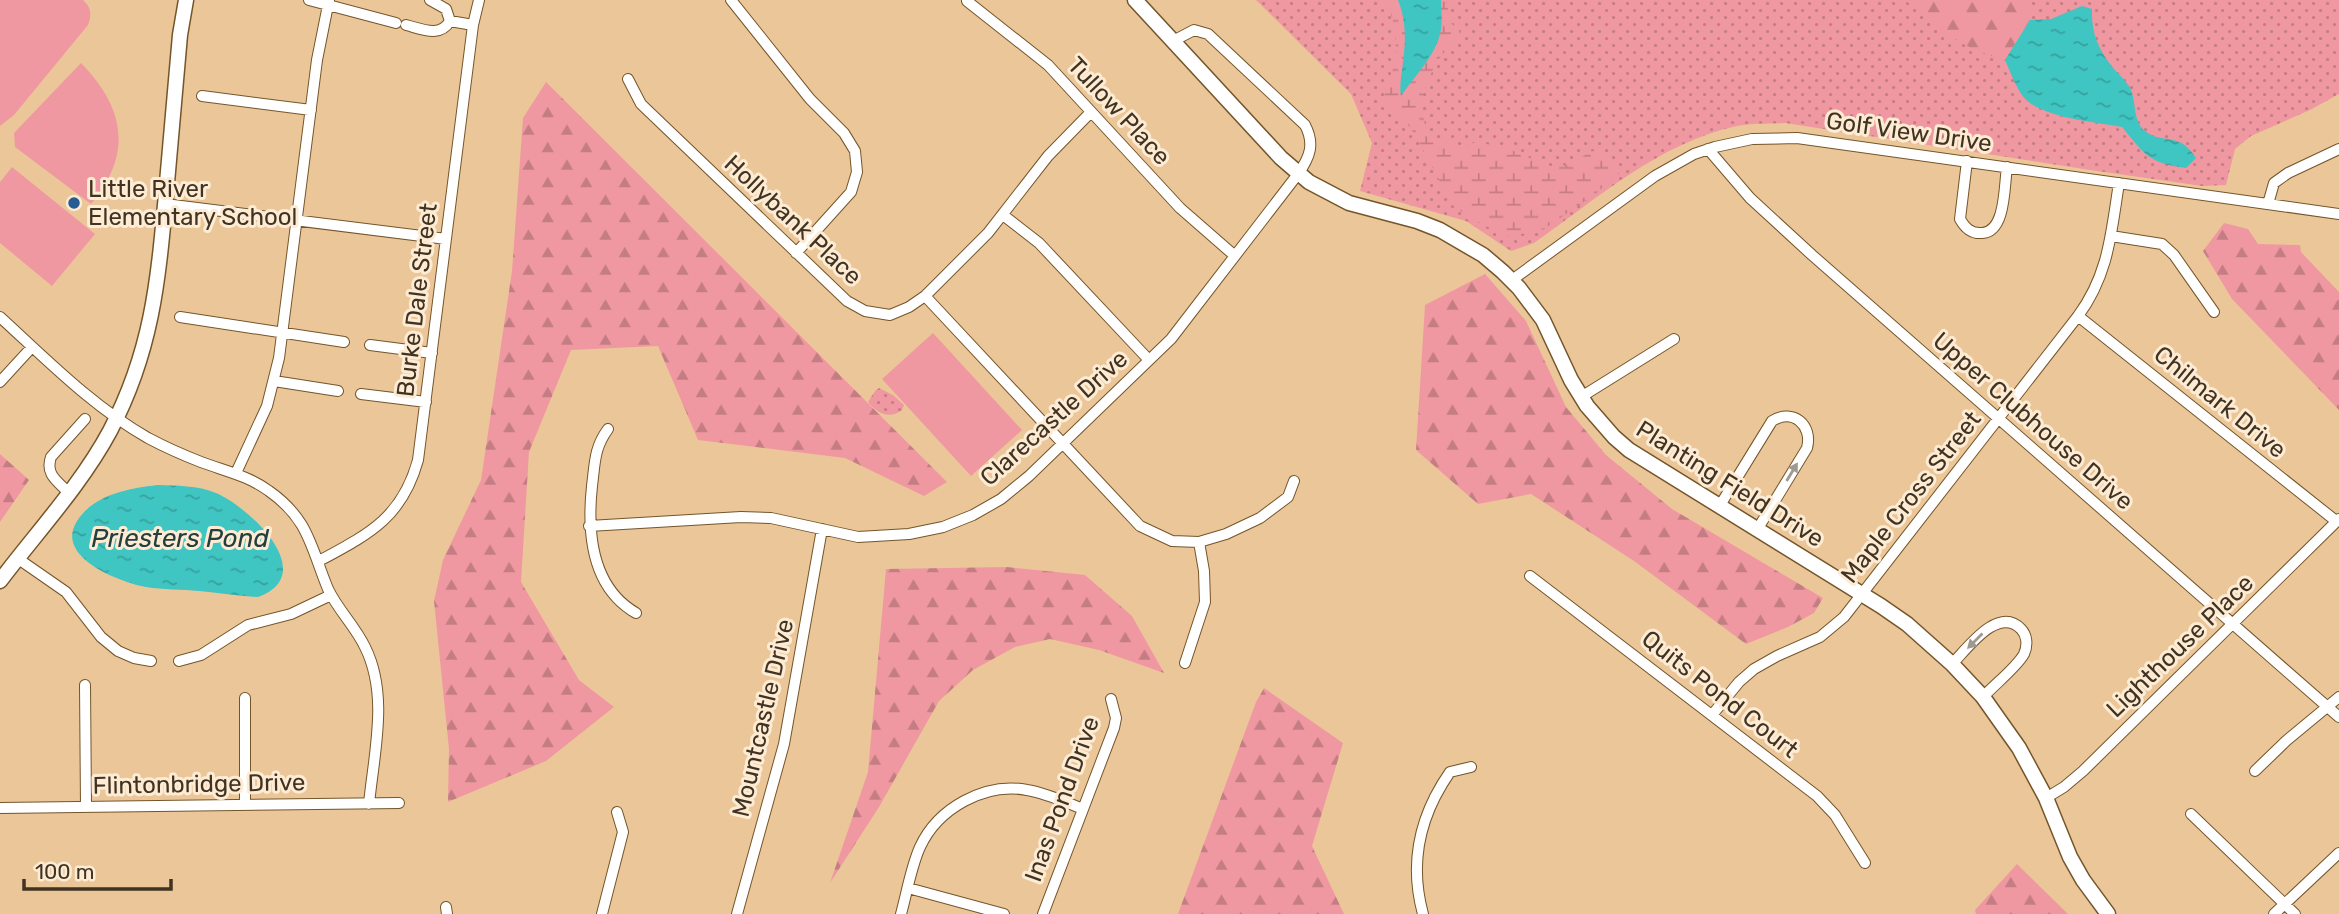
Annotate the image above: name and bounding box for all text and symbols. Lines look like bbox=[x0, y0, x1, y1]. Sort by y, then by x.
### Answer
street label: Tullow Place bbox=[1062, 51, 1176, 171]
street label: Golf View Drive bbox=[1824, 107, 1994, 157]
street label: Hollybank Place bbox=[719, 149, 867, 291]
place label: Little River Elementary School bbox=[88, 175, 297, 231]
marker: Little River Elementary School bbox=[66, 195, 82, 211]
street label: Burke Dale Street bbox=[391, 201, 443, 399]
street label: Upper Clubhouse Drive bbox=[1927, 326, 2139, 516]
street label: Chilmark Drive bbox=[2148, 340, 2292, 464]
street label: Clarecastle Drive bbox=[975, 345, 1133, 491]
street label: Maple Cross Street bbox=[1835, 406, 1987, 588]
street label: Planting Field Drive bbox=[1631, 415, 1829, 553]
one-way arrow bbox=[1786, 462, 1799, 481]
water label: Priesters Pond bbox=[91, 523, 269, 554]
street label: Lighthouse Place bbox=[2101, 569, 2259, 723]
street label: Mountcastle Drive bbox=[727, 616, 799, 820]
street label: Quits Pond Court bbox=[1636, 624, 1804, 764]
one-way arrow bbox=[1967, 633, 1983, 649]
street label: Inas Pond Drive bbox=[1019, 712, 1105, 886]
street label: Flintonbridge Drive bbox=[92, 768, 306, 800]
scale bar bbox=[24, 848, 172, 892]
text: 100 m bbox=[35, 859, 94, 884]

